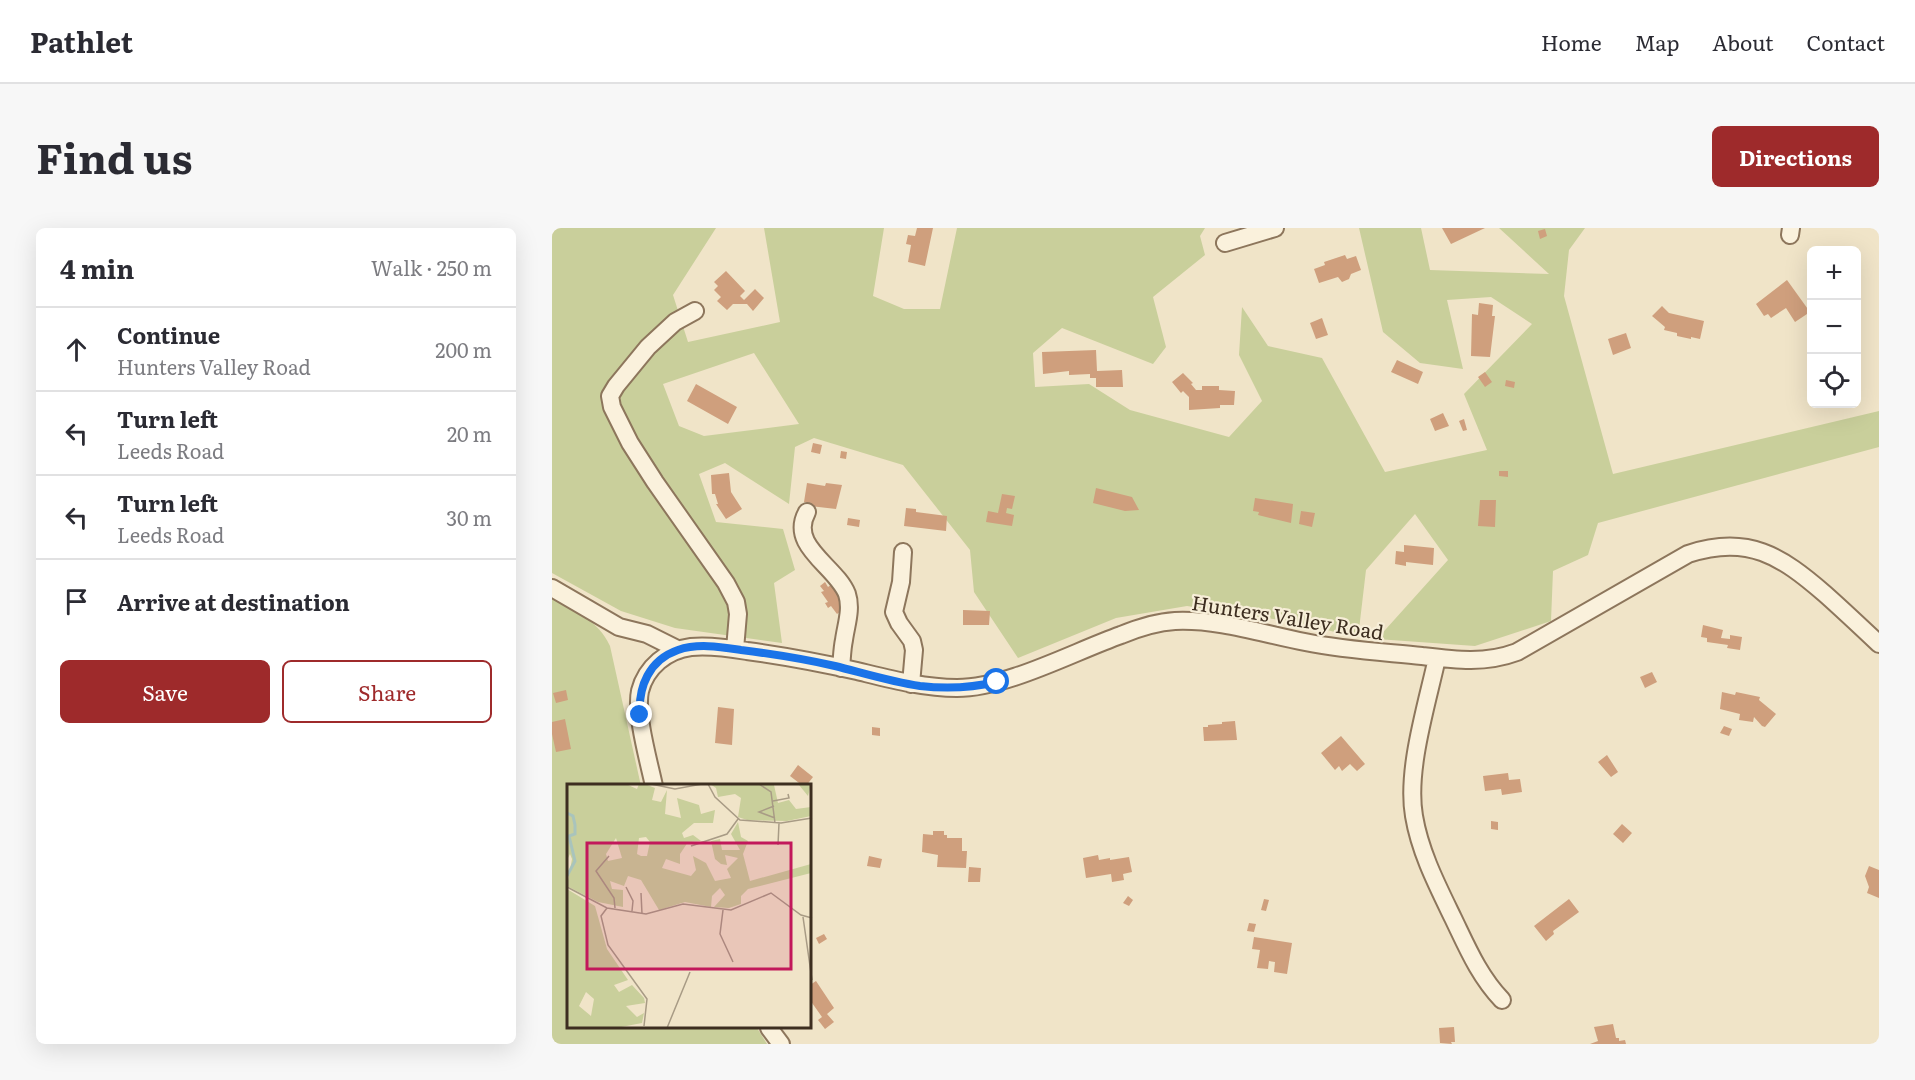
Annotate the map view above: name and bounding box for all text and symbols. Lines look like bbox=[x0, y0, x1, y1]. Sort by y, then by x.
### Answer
text: Pathlet bbox=[30, 20, 133, 62]
text: Home bbox=[1541, 26, 1602, 57]
text: Map bbox=[1635, 26, 1679, 57]
text: About bbox=[1712, 26, 1774, 57]
text: Contact bbox=[1807, 26, 1885, 57]
text: Find us bbox=[36, 125, 193, 187]
button: Directions bbox=[1712, 126, 1879, 187]
map controls bbox=[1807, 246, 1861, 408]
button: + bbox=[1807, 246, 1861, 300]
text: 4 min bbox=[60, 248, 134, 287]
text: Walk · 250 m bbox=[371, 252, 492, 282]
button: − bbox=[1807, 300, 1861, 354]
text: Continue bbox=[117, 318, 220, 351]
icon: ahead bbox=[60, 333, 93, 366]
text: 200 m bbox=[435, 334, 492, 364]
text: Hunters Valley Road bbox=[117, 351, 311, 381]
button: locate bbox=[1807, 354, 1861, 408]
text: Turn left bbox=[117, 402, 218, 435]
icon: left bbox=[60, 417, 93, 450]
text: 20 m bbox=[447, 418, 492, 448]
text: Leeds Road bbox=[117, 435, 224, 465]
text: Turn left bbox=[117, 486, 218, 519]
icon: left bbox=[60, 501, 93, 534]
text: 30 m bbox=[446, 502, 492, 532]
text: Leeds Road bbox=[117, 519, 224, 549]
icon: arrive bbox=[60, 585, 93, 618]
text: Arrive at destination bbox=[117, 585, 350, 618]
street label: Hunters Valley Road bbox=[1190, 586, 1386, 646]
button: Save bbox=[60, 660, 270, 723]
button: Share bbox=[282, 660, 492, 723]
route start bbox=[983, 668, 1009, 694]
route end bbox=[626, 701, 652, 727]
inset map bbox=[567, 784, 812, 1029]

